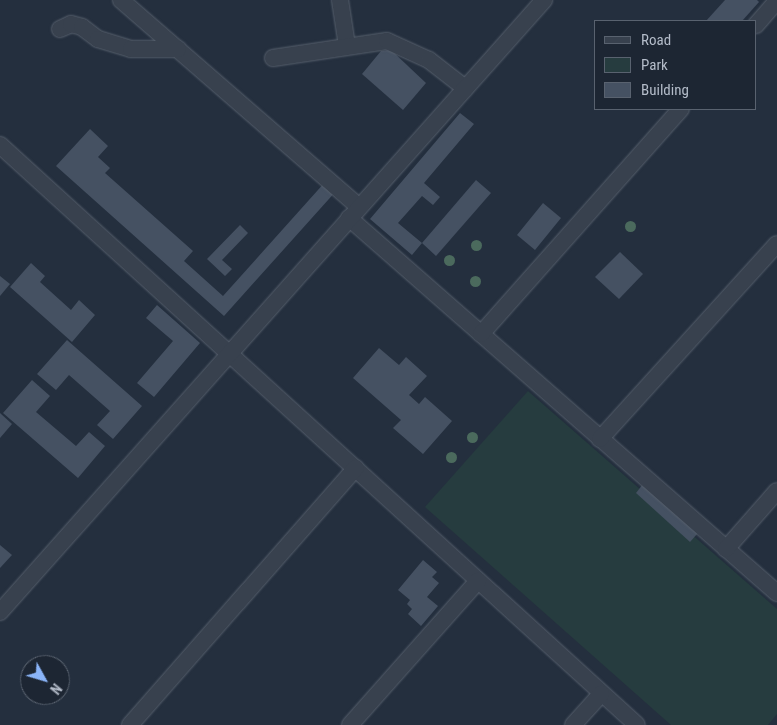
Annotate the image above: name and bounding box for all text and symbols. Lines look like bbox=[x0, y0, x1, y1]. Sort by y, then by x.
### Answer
legend bbox=[594, 20, 757, 110]
text: Road bbox=[641, 31, 671, 49]
text: Park bbox=[641, 56, 668, 74]
text: Building bbox=[641, 81, 689, 99]
north arrow bbox=[20, 655, 70, 705]
text: N bbox=[47, 680, 65, 697]

